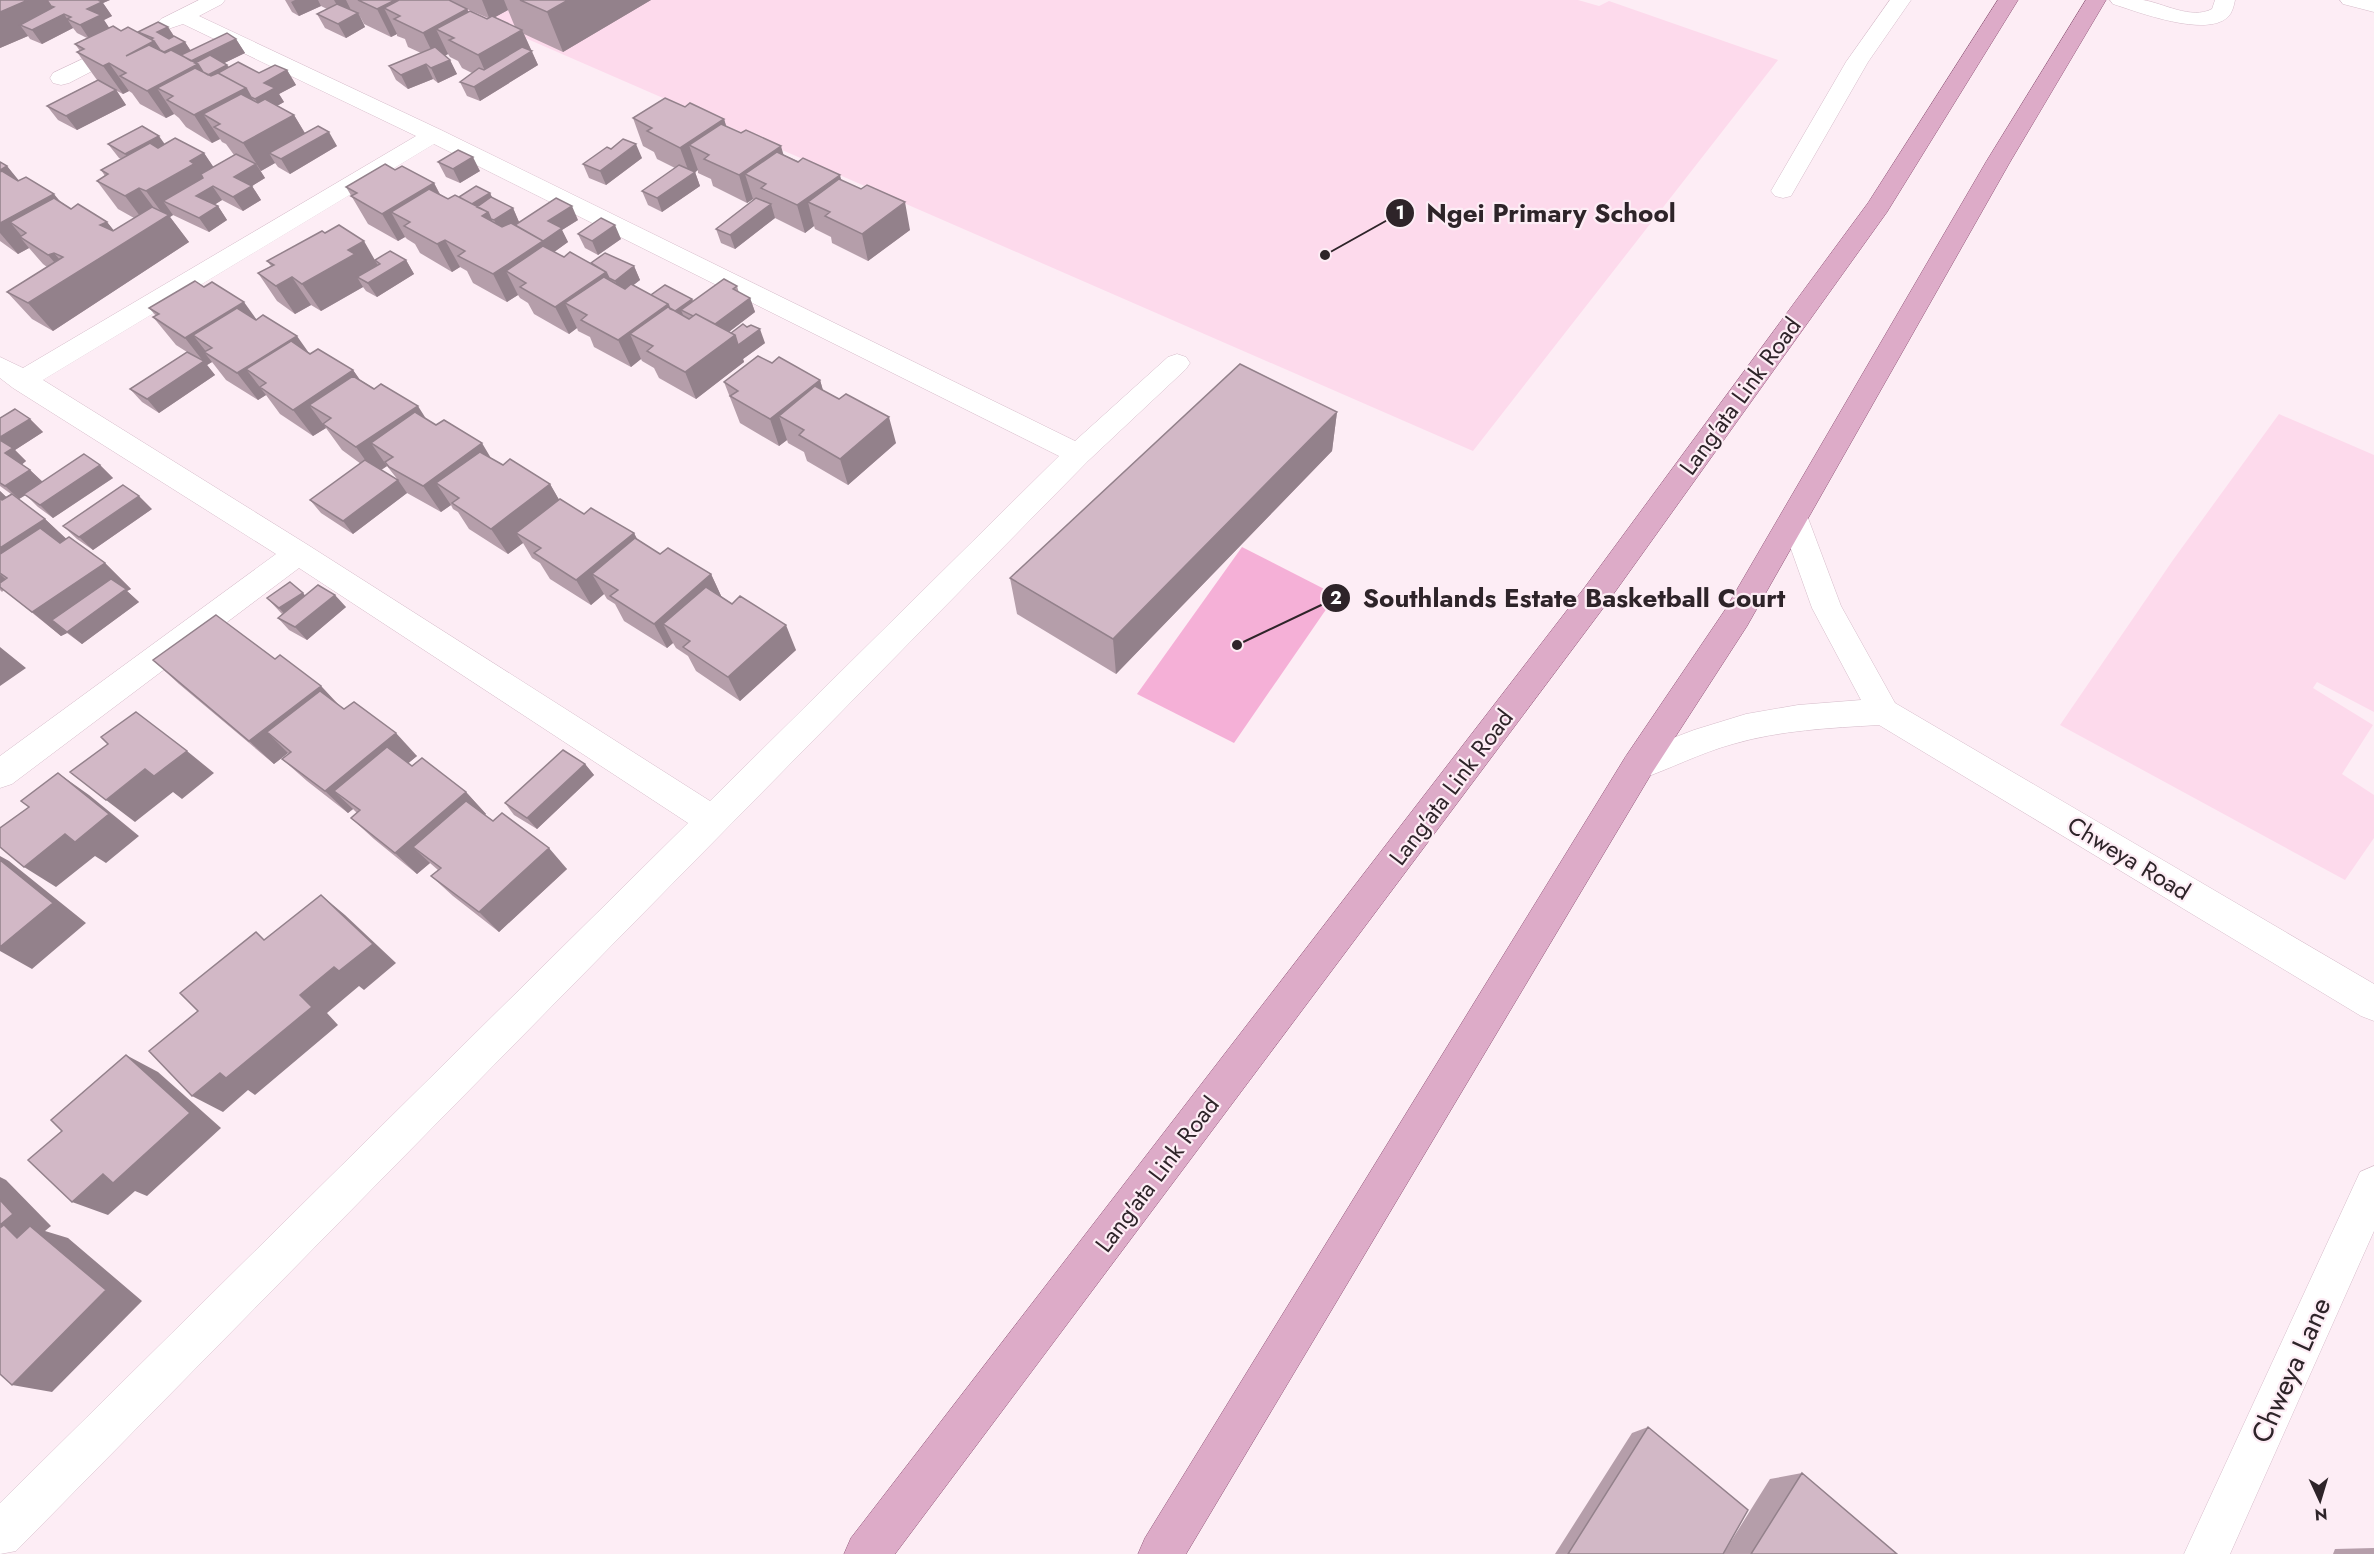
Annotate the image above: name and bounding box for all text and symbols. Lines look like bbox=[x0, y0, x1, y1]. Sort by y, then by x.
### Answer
callout: Ngei Primary School bbox=[1385, 191, 1688, 235]
text: Ngei Primary School bbox=[1426, 194, 1676, 232]
text: 1 bbox=[1395, 200, 1405, 226]
street label: Lang'ata Link Road bbox=[1671, 310, 1809, 482]
callout: Southlands Estate Basketball Court bbox=[1321, 576, 1798, 620]
text: Southlands Estate Basketball Court bbox=[1363, 579, 1786, 617]
text: 2 bbox=[1330, 585, 1342, 611]
street label: Lang'ata Link Road bbox=[1381, 702, 1521, 872]
street label: Chweya Road bbox=[2061, 807, 2197, 909]
street label: Lang'ata Link Road bbox=[1087, 1089, 1227, 1259]
street label: Chweya Lane bbox=[2241, 1291, 2341, 1449]
north arrow bbox=[2290, 1470, 2350, 1530]
text: N bbox=[2314, 1503, 2328, 1526]

